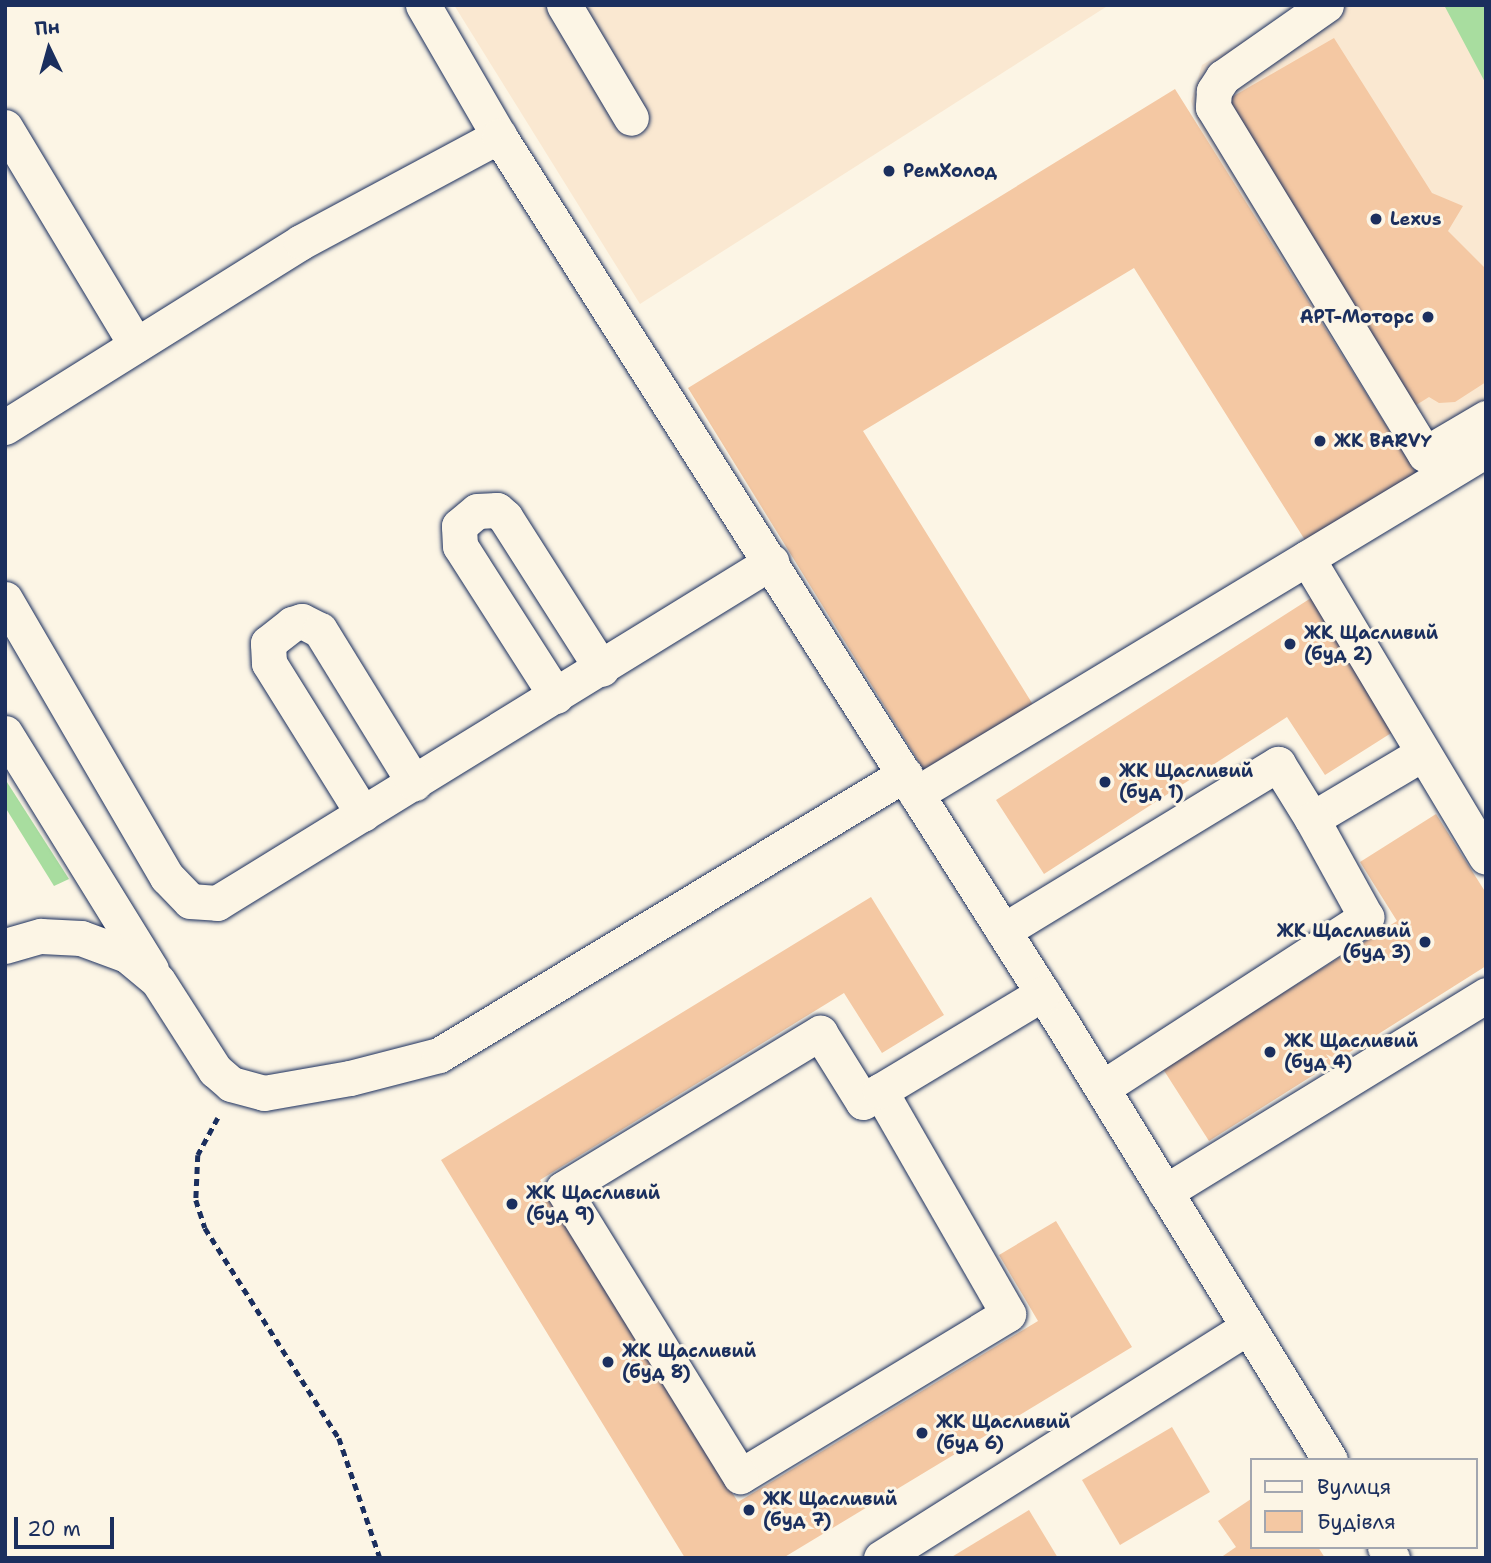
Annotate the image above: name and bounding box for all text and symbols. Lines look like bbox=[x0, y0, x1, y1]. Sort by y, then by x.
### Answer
north arrow bbox=[14, 14, 84, 84]
text: Пн bbox=[34, 14, 61, 41]
place label: РемХолод bbox=[903, 160, 997, 182]
marker: РемХолод bbox=[881, 163, 897, 179]
place label: Lexus bbox=[1390, 208, 1441, 230]
marker: Lexus bbox=[1368, 211, 1384, 227]
place label: АРТ-Моторс bbox=[1300, 306, 1414, 328]
marker: АРТ-Моторс bbox=[1420, 309, 1436, 325]
place label: ЖК BARVY bbox=[1334, 430, 1432, 452]
marker: ЖК BARVY bbox=[1312, 433, 1328, 449]
place label: ЖК Щасливий (буд 2) bbox=[1304, 623, 1438, 666]
marker: ЖК Щасливий (буд 2) bbox=[1282, 636, 1298, 652]
place label: ЖК Щасливий (буд 1) bbox=[1119, 761, 1253, 804]
marker: ЖК Щасливий (буд 1) bbox=[1097, 774, 1113, 790]
place label: ЖК Щасливий (буд 3) bbox=[1277, 921, 1411, 964]
marker: ЖК Щасливий (буд 3) bbox=[1417, 934, 1433, 950]
place label: ЖК Щасливий (буд 4) bbox=[1284, 1031, 1418, 1074]
marker: ЖК Щасливий (буд 4) bbox=[1262, 1044, 1278, 1060]
place label: ЖК Щасливий (буд 9) bbox=[526, 1183, 660, 1226]
marker: ЖК Щасливий (буд 9) bbox=[504, 1196, 520, 1212]
place label: ЖК Щасливий (буд 8) bbox=[622, 1341, 756, 1384]
marker: ЖК Щасливий (буд 8) bbox=[600, 1354, 616, 1370]
place label: ЖК Щасливий (буд 6) bbox=[936, 1412, 1070, 1454]
marker: ЖК Щасливий (буд 6) bbox=[914, 1425, 930, 1441]
legend bbox=[1250, 1458, 1477, 1549]
text: Вулиця bbox=[1317, 1473, 1391, 1501]
place label: ЖК Щасливий (буд 7) bbox=[763, 1489, 897, 1532]
marker: ЖК Щасливий (буд 7) bbox=[741, 1502, 757, 1518]
scale bar bbox=[18, 1504, 117, 1548]
text: Будівля bbox=[1317, 1508, 1396, 1536]
text: 20 m bbox=[27, 1515, 81, 1543]

